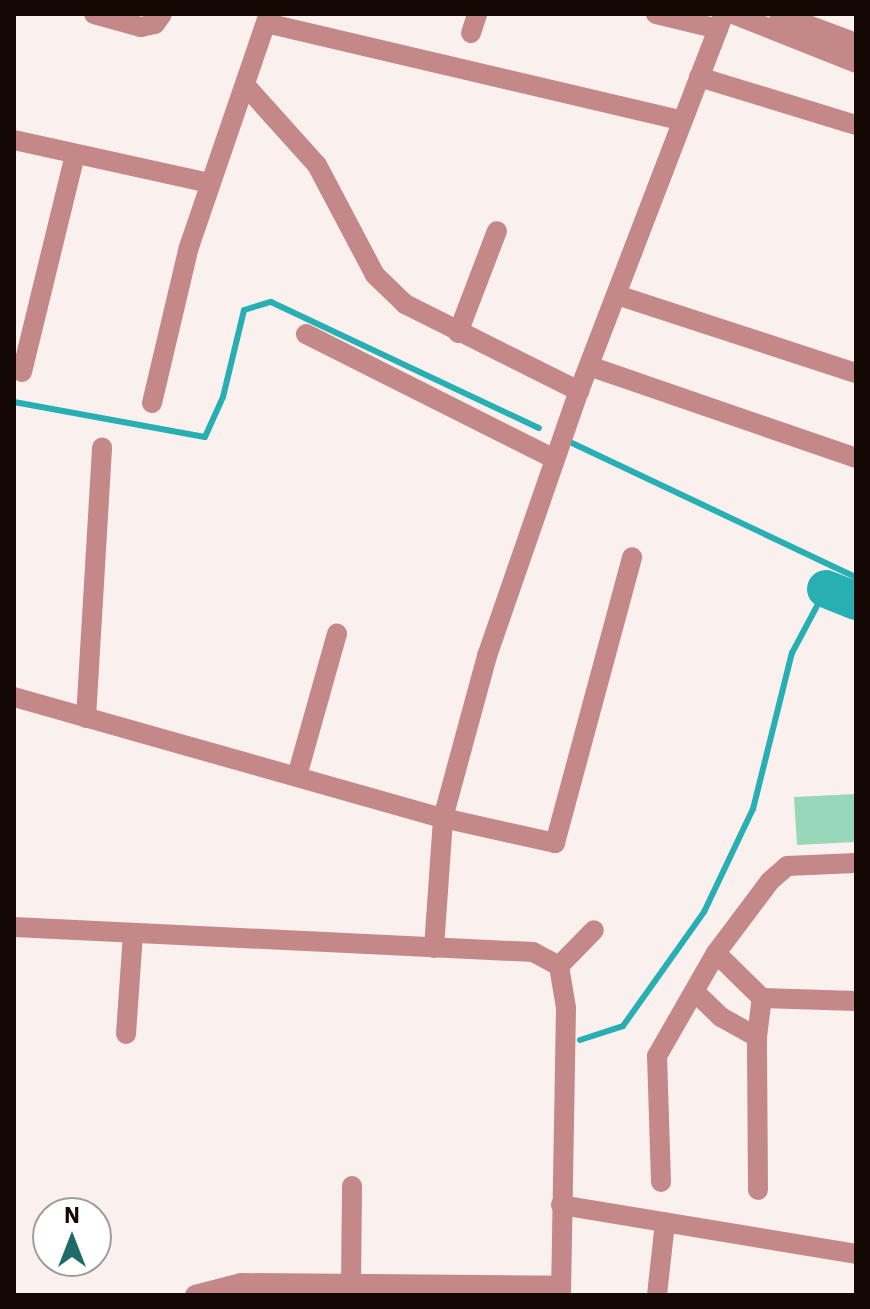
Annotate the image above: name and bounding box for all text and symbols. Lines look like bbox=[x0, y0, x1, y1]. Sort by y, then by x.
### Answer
north arrow bbox=[32, 1197, 112, 1277]
text: N bbox=[64, 1200, 80, 1229]

